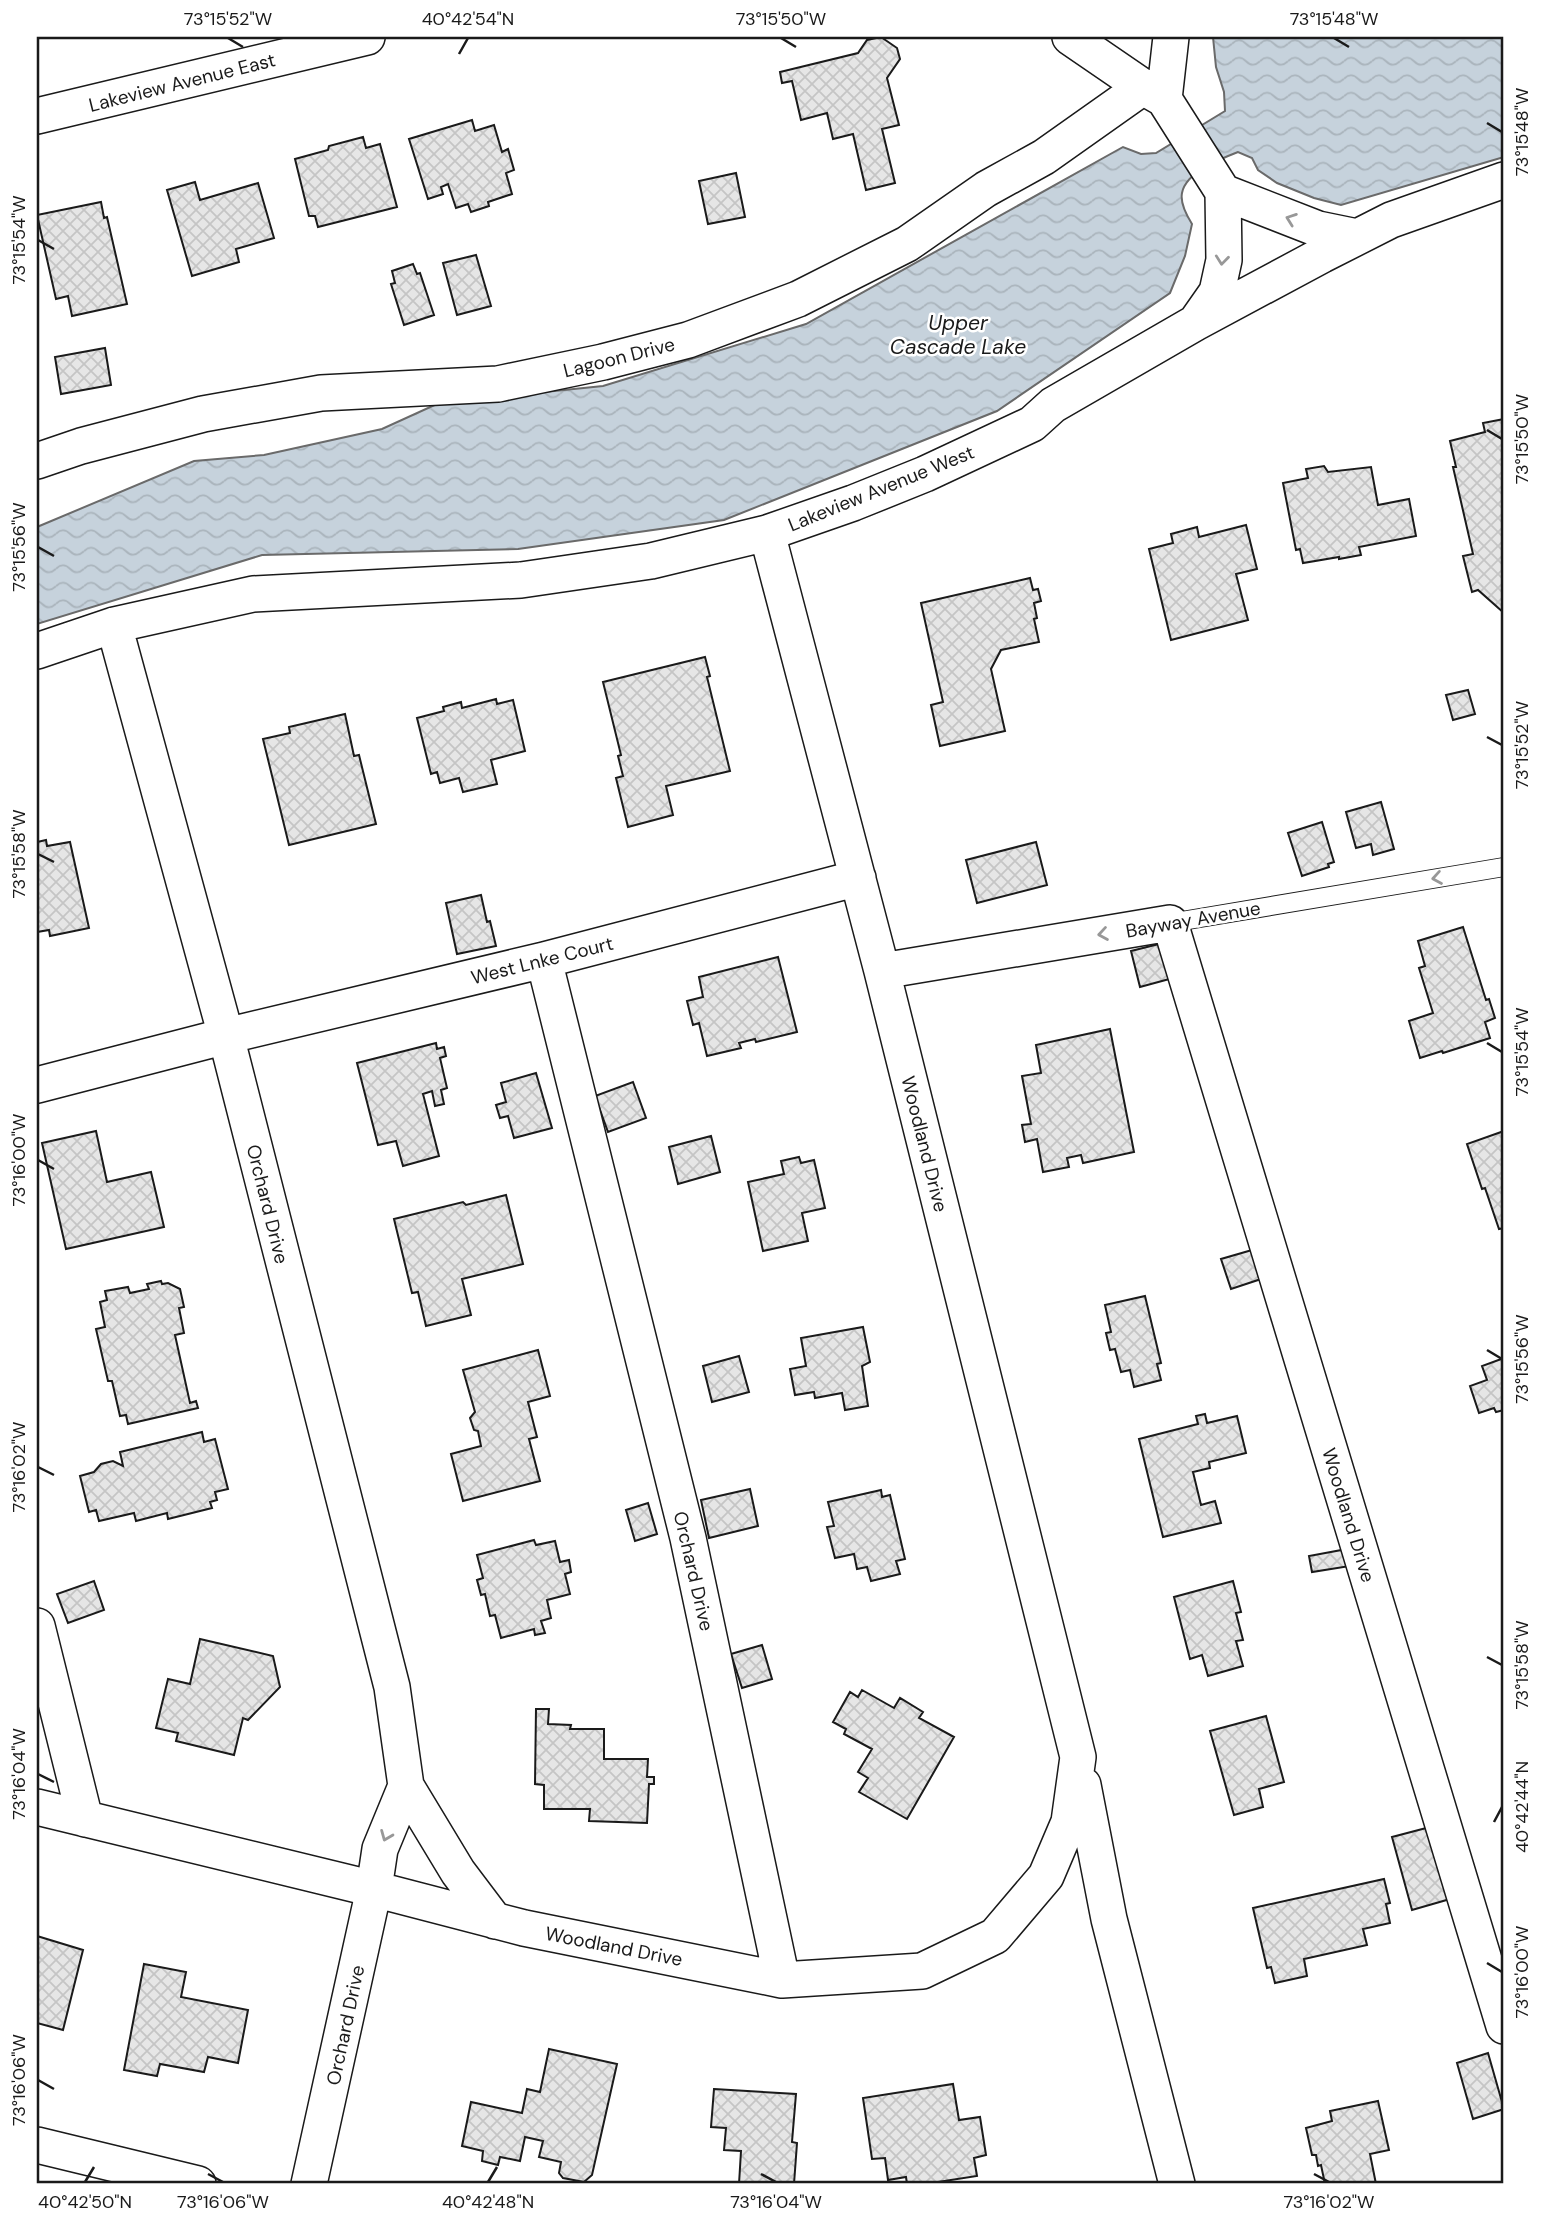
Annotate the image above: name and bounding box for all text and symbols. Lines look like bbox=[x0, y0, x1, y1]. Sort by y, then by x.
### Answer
text: 73°15'52"W bbox=[184, 7, 272, 31]
text: 40°42'54"N bbox=[422, 7, 514, 31]
text: 73°15'50"W bbox=[736, 7, 826, 31]
text: 73°15'48"W bbox=[1290, 7, 1378, 31]
street label: Lakeview Avenue East bbox=[86, 47, 278, 118]
text: 73°15'48"W bbox=[1510, 88, 1534, 176]
text: 73°15'54"W bbox=[7, 195, 31, 285]
one-way arrow bbox=[1286, 213, 1298, 227]
one-way arrow bbox=[1215, 254, 1230, 266]
water label: Upper Cascade Lake bbox=[890, 309, 1026, 361]
street label: Lagoon Drive bbox=[561, 332, 677, 383]
text: 73°15'50"W bbox=[1510, 394, 1534, 484]
street label: Lakeview Avenue West bbox=[784, 440, 978, 537]
text: 73°15'56"W bbox=[7, 502, 31, 592]
text: 73°15'52"W bbox=[1510, 701, 1534, 789]
text: 73°15'58"W bbox=[7, 809, 31, 899]
one-way arrow bbox=[1431, 870, 1443, 885]
street label: Bayway Avenue bbox=[1124, 895, 1262, 944]
one-way arrow bbox=[1097, 926, 1109, 941]
street label: West Lnke Court bbox=[468, 931, 616, 990]
text: 73°15'54"W bbox=[1510, 1007, 1534, 1097]
street label: Woodland Drive bbox=[896, 1074, 953, 1215]
text: 73°16'00"W bbox=[7, 1113, 31, 1207]
street label: Orchard Drive bbox=[241, 1142, 294, 1266]
text: 73°15'56"W bbox=[1510, 1314, 1534, 1404]
text: 73°16'02"W bbox=[7, 1422, 31, 1512]
street label: Woodland Drive bbox=[1316, 1445, 1381, 1585]
street label: Orchard Drive bbox=[668, 1509, 719, 1633]
text: 73°15'58"W bbox=[1510, 1620, 1534, 1710]
text: 73°16'04"W bbox=[7, 1728, 31, 1820]
text: 40°42'44"N bbox=[1510, 1761, 1534, 1853]
one-way arrow bbox=[380, 1829, 394, 1841]
street label: Woodland Drive bbox=[543, 1921, 685, 1972]
text: 73°16'00"W bbox=[1510, 1925, 1534, 2019]
street label: Orchard Drive bbox=[321, 1963, 370, 2087]
text: 73°16'06"W bbox=[7, 2034, 31, 2126]
text: 40°42'50"N bbox=[38, 2190, 132, 2214]
text: 73°16'06"W bbox=[177, 2190, 269, 2214]
text: 40°42'48"N bbox=[442, 2190, 534, 2214]
text: 73°16'04"W bbox=[730, 2190, 822, 2214]
text: 73°16'02"W bbox=[1284, 2190, 1374, 2214]

